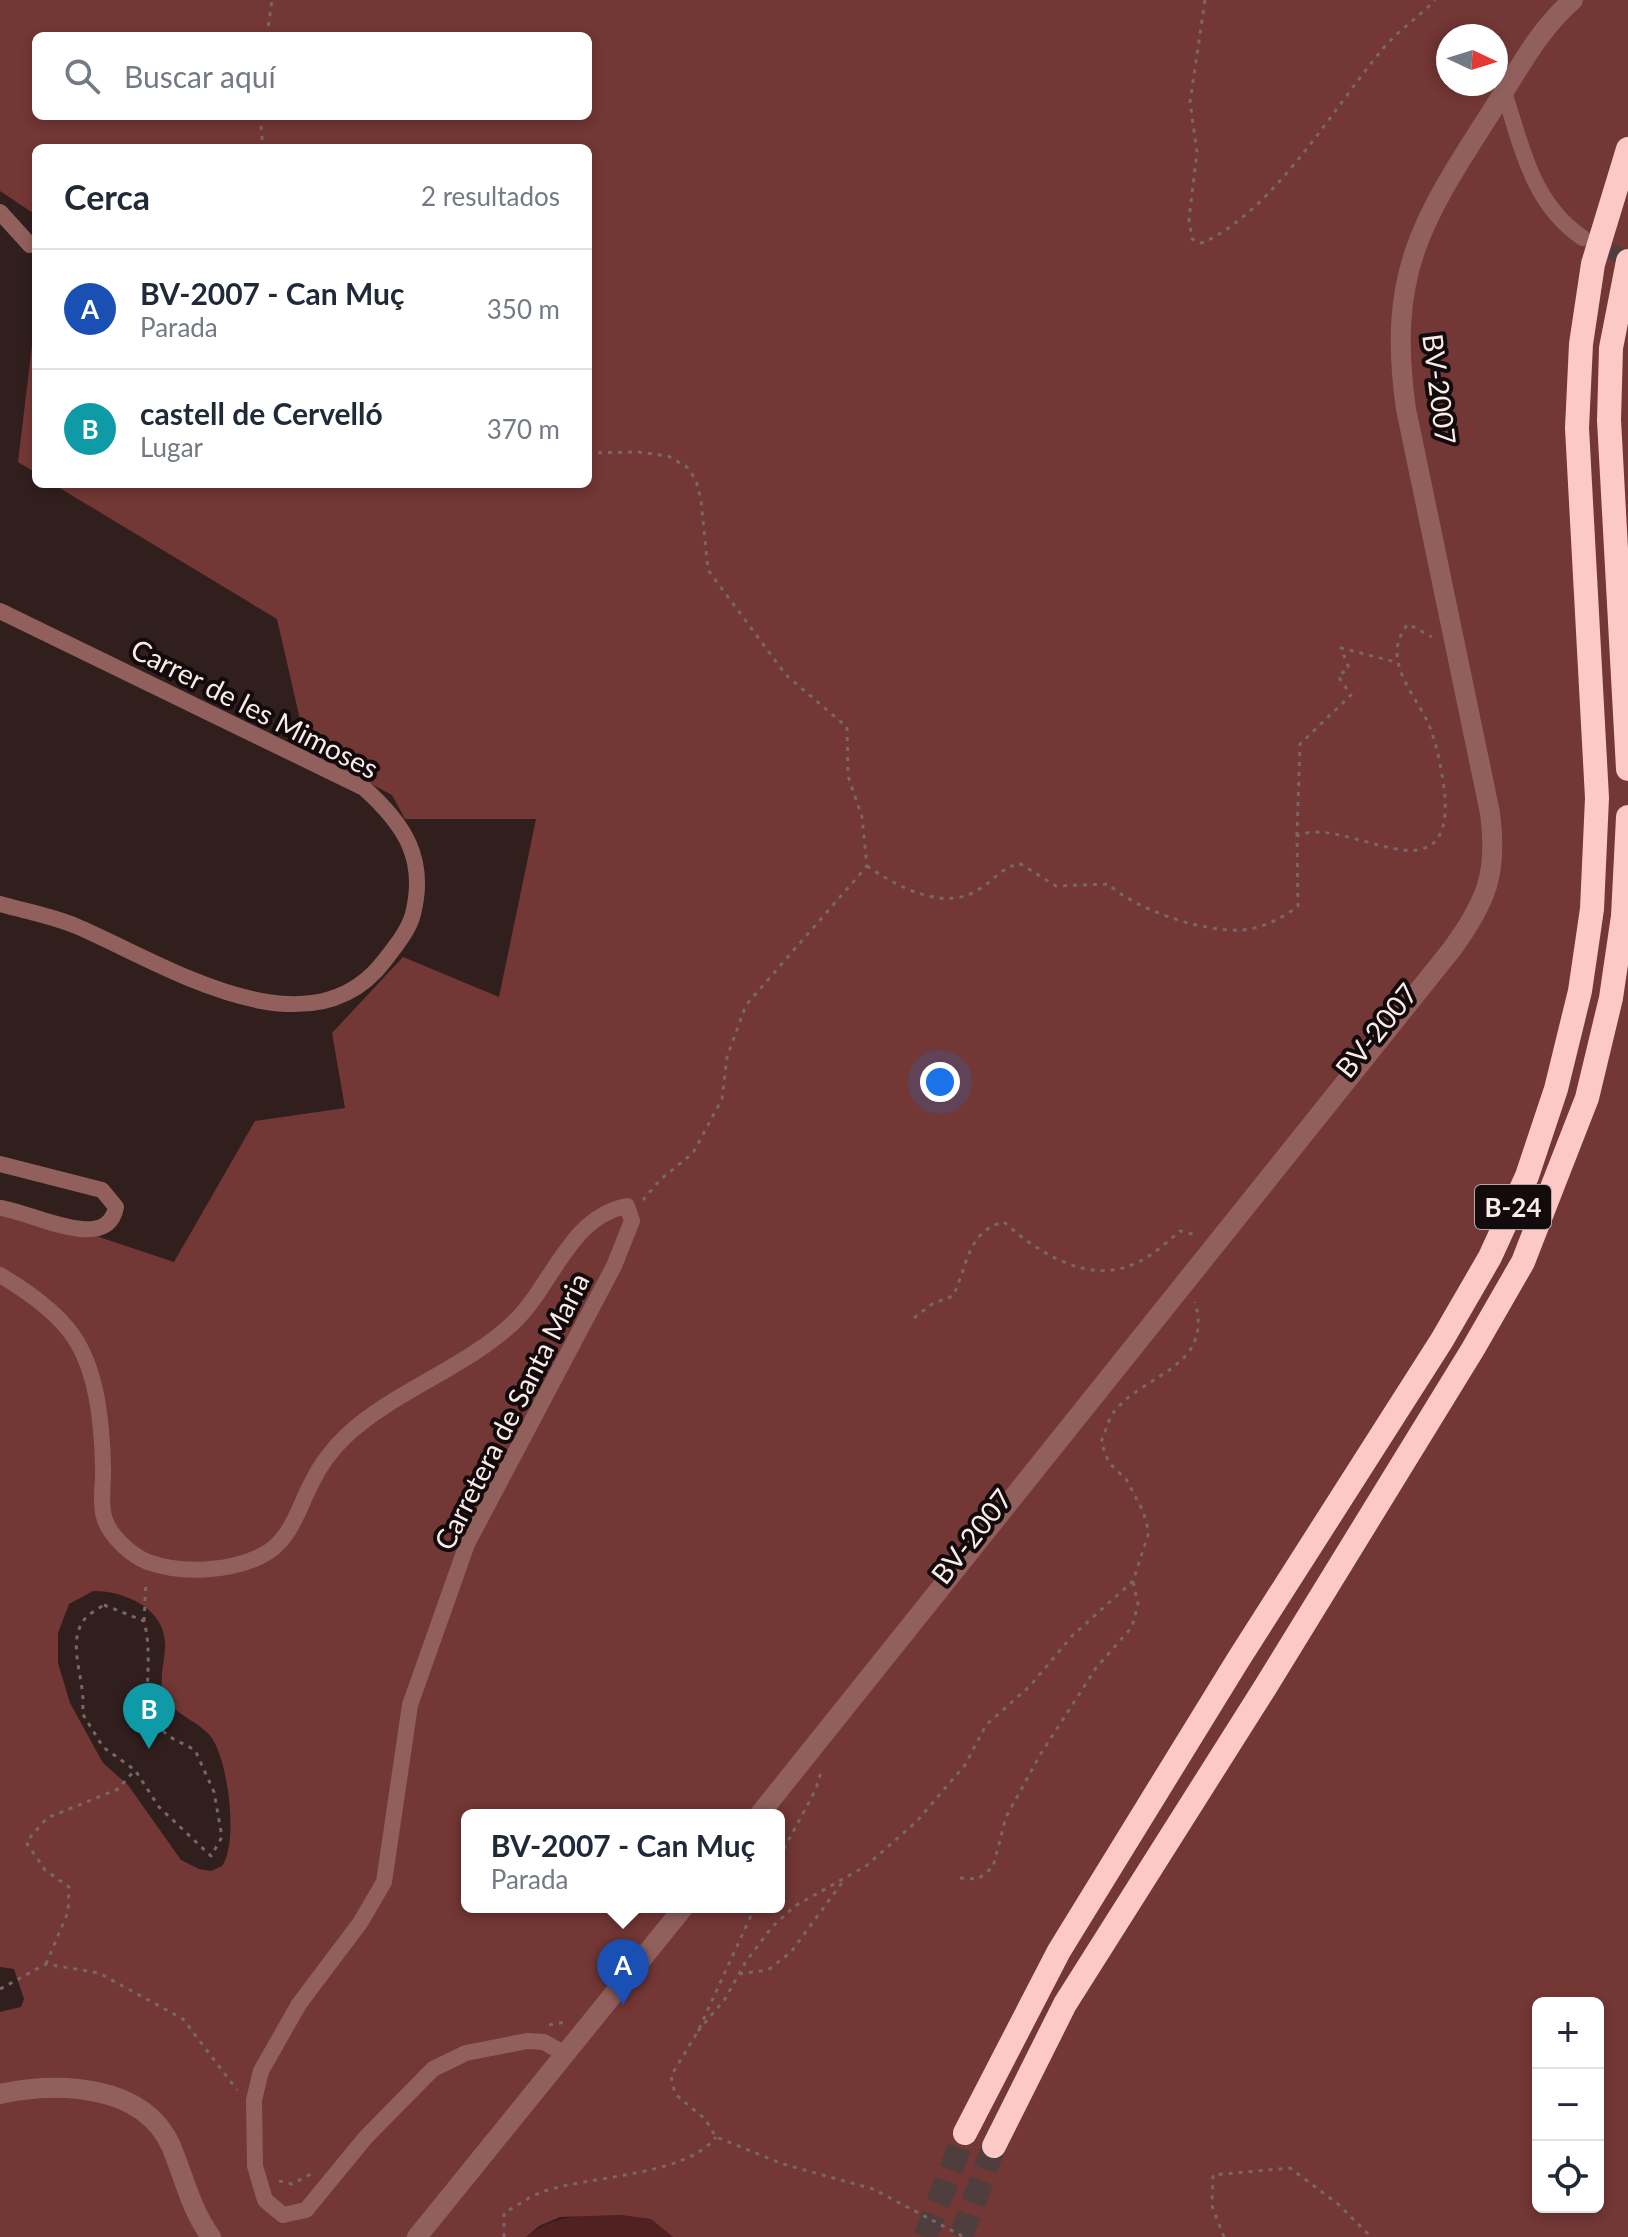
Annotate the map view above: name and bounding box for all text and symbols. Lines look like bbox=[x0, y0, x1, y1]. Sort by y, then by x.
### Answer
north arrow bbox=[1436, 24, 1508, 96]
search box bbox=[32, 32, 592, 120]
icon: search bbox=[60, 54, 104, 98]
text: Buscar aquí bbox=[124, 58, 276, 94]
text: Cerca bbox=[64, 176, 150, 217]
text: 2 resultados bbox=[421, 180, 560, 212]
text: BV-2007 - Can Muç bbox=[140, 275, 405, 311]
text: A bbox=[81, 293, 99, 325]
text: 350 m bbox=[487, 293, 560, 325]
text: Parada bbox=[140, 311, 218, 343]
street label: BV-2007 bbox=[1416, 332, 1464, 446]
text: castell de Cervelló bbox=[140, 395, 383, 431]
text: B bbox=[81, 413, 99, 445]
text: 370 m bbox=[487, 413, 560, 445]
text: Lugar bbox=[140, 431, 203, 463]
street label: Carrer de les Mimoses bbox=[126, 631, 384, 785]
street label: BV-2007 bbox=[1328, 976, 1424, 1084]
your location bbox=[920, 1062, 960, 1102]
road number: B-24 bbox=[1475, 1185, 1551, 1229]
street label: Carretera de Santa Maria bbox=[426, 1267, 596, 1555]
street label: BV-2007 bbox=[923, 1482, 1019, 1590]
pin: B bbox=[123, 1683, 175, 1749]
popup bbox=[461, 1809, 785, 1913]
text: BV-2007 - Can Muç bbox=[491, 1827, 755, 1863]
text: Parada bbox=[491, 1863, 569, 1895]
pin: A bbox=[597, 1939, 649, 2005]
map controls bbox=[1532, 1997, 1604, 2213]
button: + bbox=[1532, 1997, 1604, 2069]
button: − bbox=[1532, 2069, 1604, 2141]
button: locate bbox=[1532, 2141, 1604, 2213]

